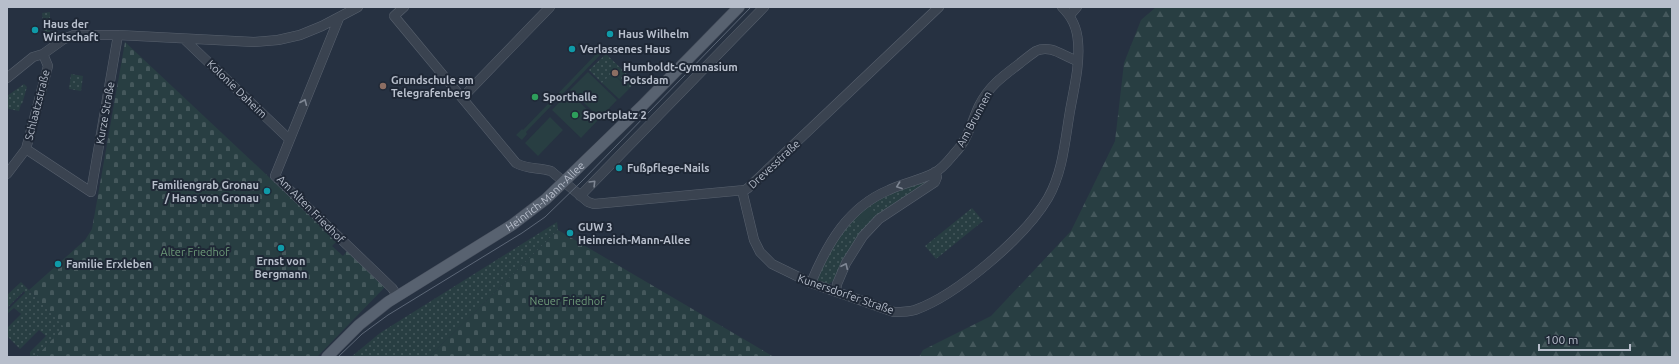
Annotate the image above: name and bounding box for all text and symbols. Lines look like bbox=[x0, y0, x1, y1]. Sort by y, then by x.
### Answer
place label: Haus der Wirtschaft bbox=[43, 18, 99, 43]
marker: Haus der Wirtschaft bbox=[30, 25, 40, 35]
place label: Haus Wilhelm bbox=[618, 28, 689, 40]
marker: Haus Wilhelm bbox=[605, 29, 615, 39]
place label: Verlassenes Haus bbox=[580, 43, 670, 55]
marker: Verlassenes Haus bbox=[567, 44, 577, 54]
street label: Kolonie Daheim bbox=[205, 58, 269, 120]
place label: Humboldt-Gymnasium Potsdam bbox=[623, 61, 738, 86]
street label: Schlaatzstraße bbox=[22, 68, 52, 142]
marker: Humboldt-Gymnasium Potsdam bbox=[610, 68, 620, 78]
place label: Grundschule am Telegrafenberg bbox=[391, 74, 474, 99]
street label: Kurze Straße bbox=[94, 81, 116, 145]
marker: Grundschule am Telegrafenberg bbox=[378, 81, 388, 91]
street label: Am Brunnen bbox=[954, 89, 994, 149]
place label: Sporthalle bbox=[543, 91, 597, 103]
marker: Sporthalle bbox=[530, 92, 540, 102]
one-way arrow bbox=[299, 99, 307, 107]
place label: Sportplatz 2 bbox=[583, 109, 647, 121]
marker: Sportplatz 2 bbox=[570, 110, 580, 120]
street label: Drevesstraße bbox=[746, 137, 802, 191]
street label: Heinrich-Mann-Allee bbox=[503, 159, 587, 233]
place label: Fußpflege-Nails bbox=[627, 162, 709, 174]
marker: Fußpflege-Nails bbox=[614, 163, 624, 173]
street label: Am Alten Friedhof bbox=[275, 173, 348, 246]
place label: Familiengrab Gronau / Hans von Gronau bbox=[152, 179, 259, 204]
one-way arrow bbox=[588, 180, 596, 188]
one-way arrow bbox=[895, 181, 902, 189]
marker: Familiengrab Gronau / Hans von Gronau bbox=[262, 186, 272, 196]
place label: GUW 3 Heinreich-Mann-Allee bbox=[578, 221, 690, 246]
marker: GUW 3 Heinreich-Mann-Allee bbox=[565, 228, 575, 238]
marker: Ernst von Bergmann bbox=[276, 243, 286, 253]
park label: Alter Friedhof bbox=[161, 246, 230, 258]
place label: Ernst von Bergmann bbox=[255, 255, 307, 280]
place label: Familie Erxleben bbox=[66, 258, 152, 270]
marker: Familie Erxleben bbox=[53, 259, 63, 269]
one-way arrow bbox=[840, 263, 848, 271]
street label: Kunersdorfer Straße bbox=[796, 272, 896, 316]
park label: Neuer Friedhof bbox=[530, 295, 605, 307]
scale bar bbox=[1539, 326, 1630, 352]
text: 100 m bbox=[1545, 333, 1578, 346]

